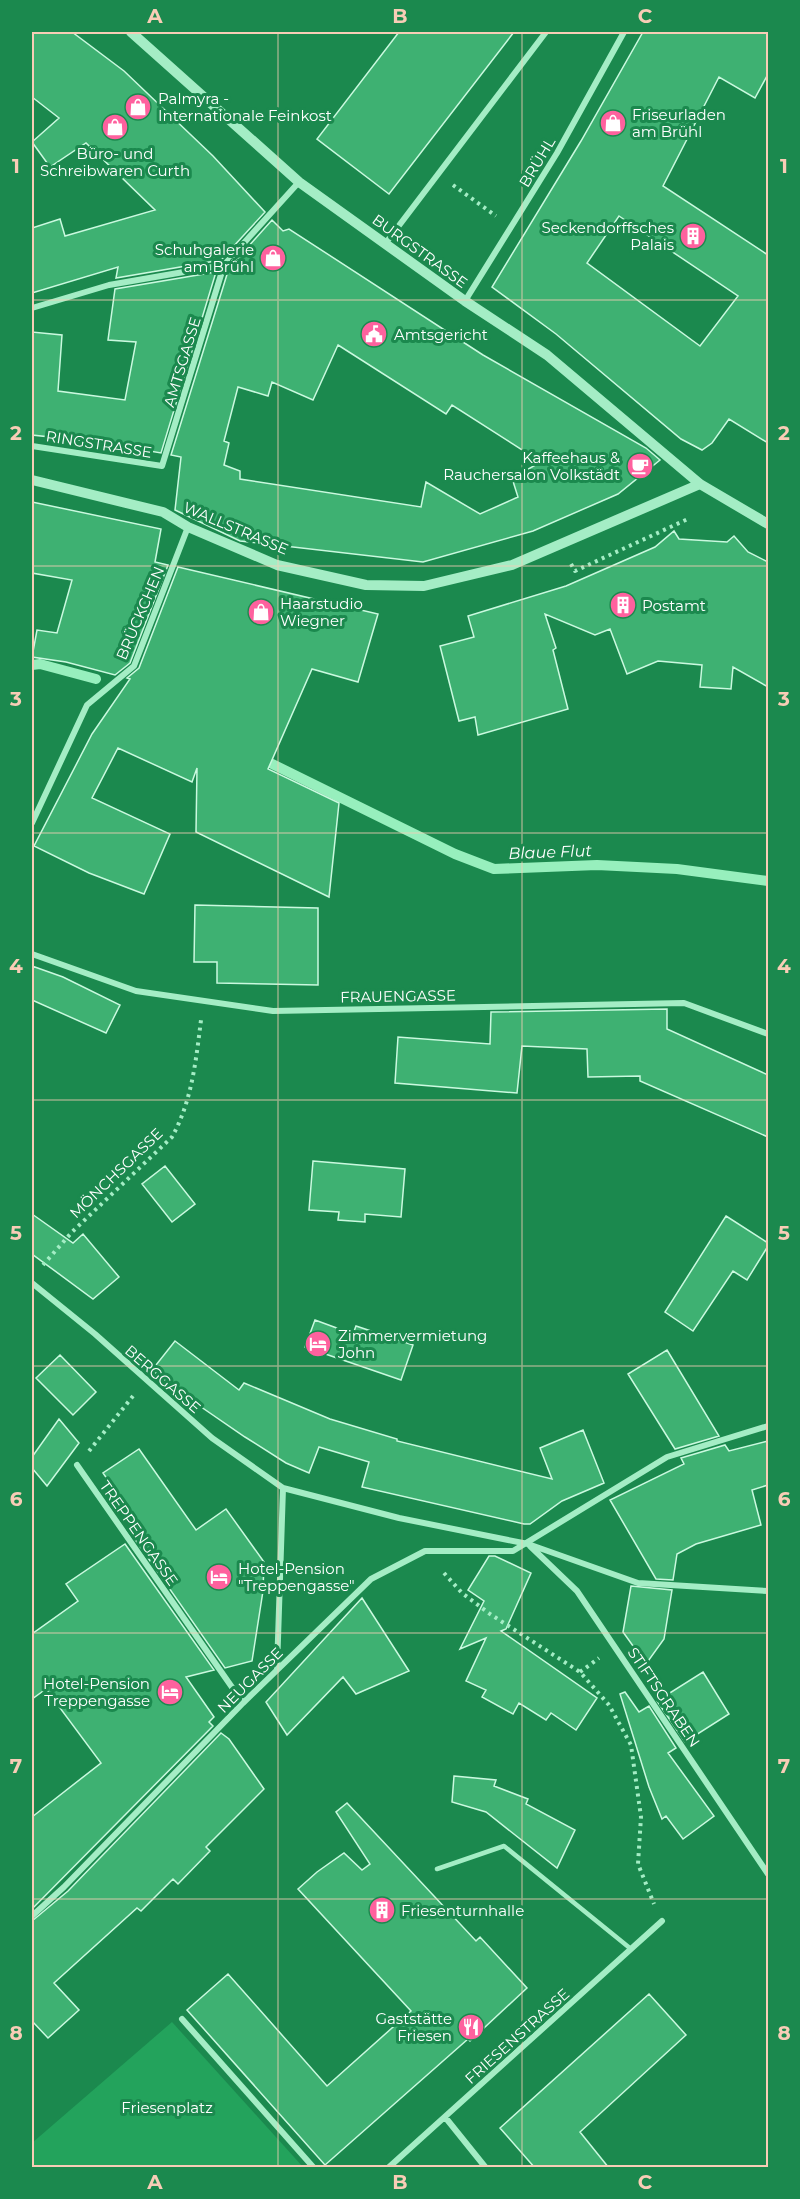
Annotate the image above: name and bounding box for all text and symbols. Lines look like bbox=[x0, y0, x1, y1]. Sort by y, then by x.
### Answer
text: A bbox=[146, 4, 163, 28]
text: B bbox=[392, 4, 408, 28]
text: C bbox=[638, 4, 653, 28]
place label: Palmyra - Internationale Feinkost bbox=[158, 89, 332, 125]
shop icon: Palmyra - Internationale Feinkost bbox=[123, 92, 153, 122]
place label: Friseurladen am Brühl bbox=[632, 105, 726, 141]
shop icon: Friseurladen am Brühl bbox=[598, 108, 628, 138]
shop icon: Büro- und Schreibwaren Curth bbox=[100, 112, 130, 142]
street label: BRÜHL bbox=[515, 133, 559, 190]
place label: Büro- und Schreibwaren Curth bbox=[40, 144, 190, 180]
text: 1 bbox=[12, 154, 20, 178]
text: 1 bbox=[780, 154, 788, 178]
street label: BURGSTRASSE bbox=[369, 210, 471, 292]
place label: Seckendorffsches Palais bbox=[542, 218, 674, 254]
building icon: Seckendorffsches Palais bbox=[678, 221, 708, 251]
place label: Schuhgalerie am Brühl bbox=[155, 240, 254, 276]
shop icon: Schuhgalerie am Brühl bbox=[258, 243, 288, 273]
street label: AMTSGASSE bbox=[159, 314, 205, 410]
public building icon: Amtsgericht bbox=[359, 319, 389, 349]
place label: Amtsgericht bbox=[394, 325, 488, 344]
text: 2 bbox=[10, 421, 22, 445]
text: 2 bbox=[778, 421, 790, 445]
street label: RINGSTRASSE bbox=[45, 426, 153, 462]
place label: Kaffeehaus & Rauchersalon Volkstädt bbox=[443, 448, 620, 484]
cafe icon: Kaffeehaus & Rauchersalon Volkstädt bbox=[625, 451, 655, 481]
street label: WALLSTRASSE bbox=[181, 497, 291, 559]
street label: BRÜCKCHEN bbox=[112, 563, 168, 663]
building icon: Postamt bbox=[608, 590, 638, 620]
place label: Haarstudio Wiegner bbox=[280, 594, 363, 630]
place label: Postamt bbox=[642, 596, 706, 615]
shop icon: Haarstudio Wiegner bbox=[246, 597, 276, 627]
text: 3 bbox=[9, 687, 22, 711]
text: 3 bbox=[777, 687, 790, 711]
water label: Blaue Flut bbox=[508, 841, 593, 863]
text: 4 bbox=[9, 954, 23, 978]
text: 4 bbox=[777, 954, 791, 978]
street label: FRAUENGASSE bbox=[340, 985, 456, 1007]
street label: MÖNCHSGASSE bbox=[66, 1124, 166, 1222]
text: 5 bbox=[10, 1221, 22, 1245]
text: 5 bbox=[778, 1221, 790, 1245]
place label: Zimmervermietung John bbox=[337, 1326, 487, 1362]
hotel icon: Zimmervermietung John bbox=[303, 1329, 333, 1359]
street label: BERGGASSE bbox=[121, 1341, 205, 1417]
street label: TREPPENGASSE bbox=[96, 1477, 182, 1589]
text: 6 bbox=[10, 1487, 23, 1511]
text: 6 bbox=[778, 1487, 791, 1511]
place label: Hotel-Pension "Treppengasse" bbox=[238, 1559, 355, 1595]
hotel icon: Hotel-Pension "Treppengasse" bbox=[204, 1562, 234, 1592]
street label: NEUGASSE bbox=[213, 1643, 287, 1717]
street label: STIFTSGRABEN bbox=[624, 1644, 704, 1750]
place label: Hotel-Pension Treppengasse bbox=[43, 1674, 150, 1710]
hotel icon: Hotel-Pension Treppengasse bbox=[155, 1677, 185, 1707]
text: 7 bbox=[10, 1754, 22, 1778]
text: 7 bbox=[778, 1754, 790, 1778]
building icon: Friesenturnhalle bbox=[367, 1895, 397, 1925]
place label: Friesenturnhalle bbox=[401, 1901, 524, 1920]
street label: FRIESENSTRASSE bbox=[461, 1984, 573, 2088]
place label: Gaststätte Friesen bbox=[375, 2009, 452, 2045]
restaurant icon: Gaststätte Friesen bbox=[456, 2012, 486, 2042]
text: 8 bbox=[9, 2021, 23, 2045]
text: 8 bbox=[777, 2021, 791, 2045]
park label: Friesenplatz bbox=[121, 2098, 213, 2117]
text: A bbox=[146, 2170, 163, 2194]
text: B bbox=[392, 2170, 408, 2194]
text: C bbox=[638, 2170, 653, 2194]

